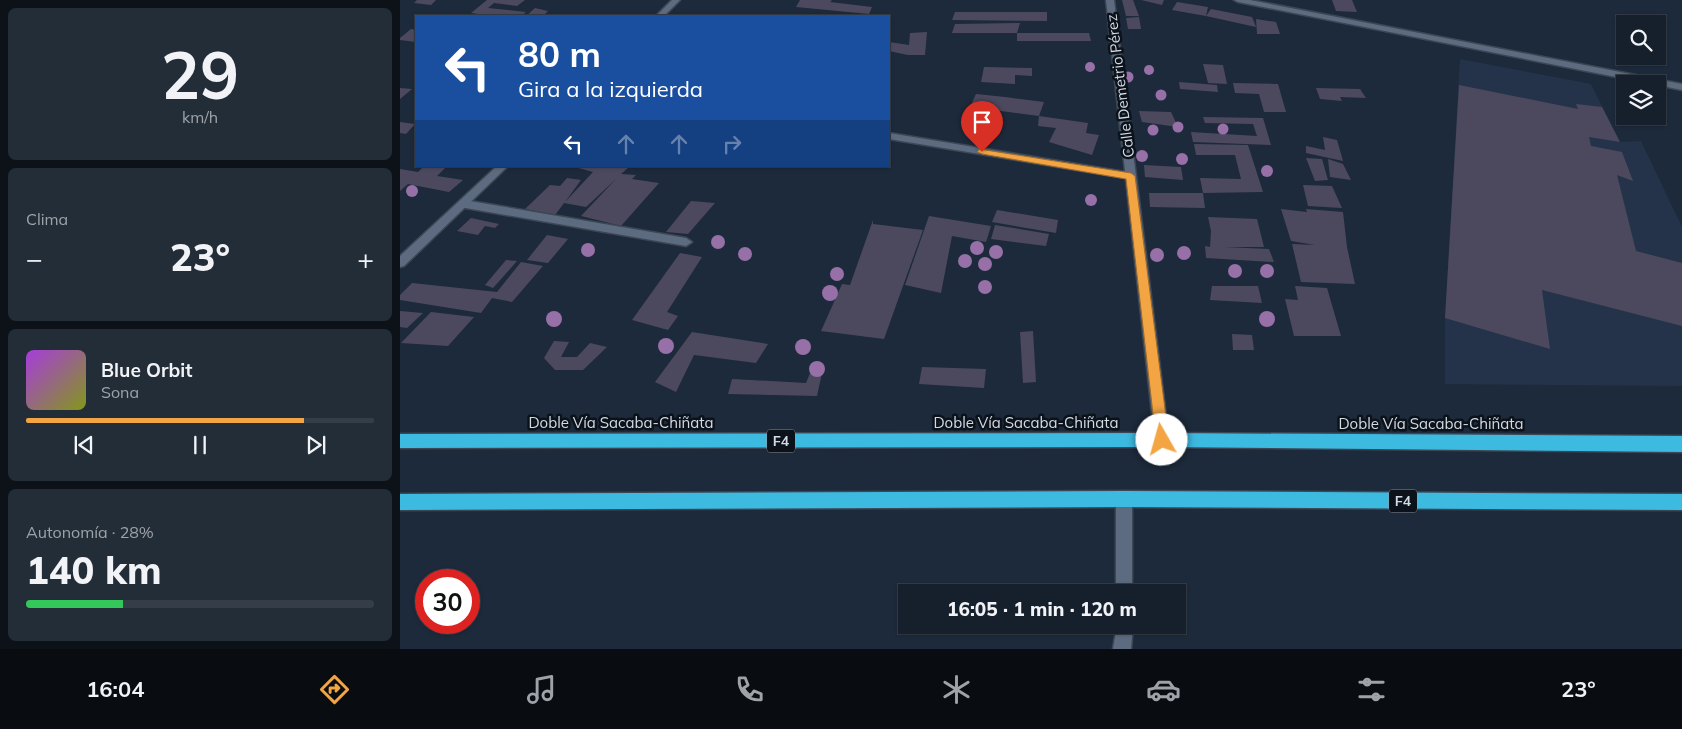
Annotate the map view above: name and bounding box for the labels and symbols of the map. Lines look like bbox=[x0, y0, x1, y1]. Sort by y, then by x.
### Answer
street label: Calle Demetrio Pérez bbox=[1102, 13, 1138, 159]
pin bbox=[961, 101, 1003, 152]
street label: Doble Vía Sacaba-Chiñata bbox=[528, 413, 714, 432]
street label: Doble Vía Sacaba-Chiñata bbox=[933, 413, 1119, 432]
position arrow bbox=[1135, 413, 1187, 465]
street label: Doble Vía Sacaba-Chiñata bbox=[1338, 414, 1524, 433]
road number: F4 bbox=[767, 430, 795, 452]
road number: F4 bbox=[1389, 490, 1417, 512]
speed limit sign: 30 bbox=[415, 569, 480, 634]

